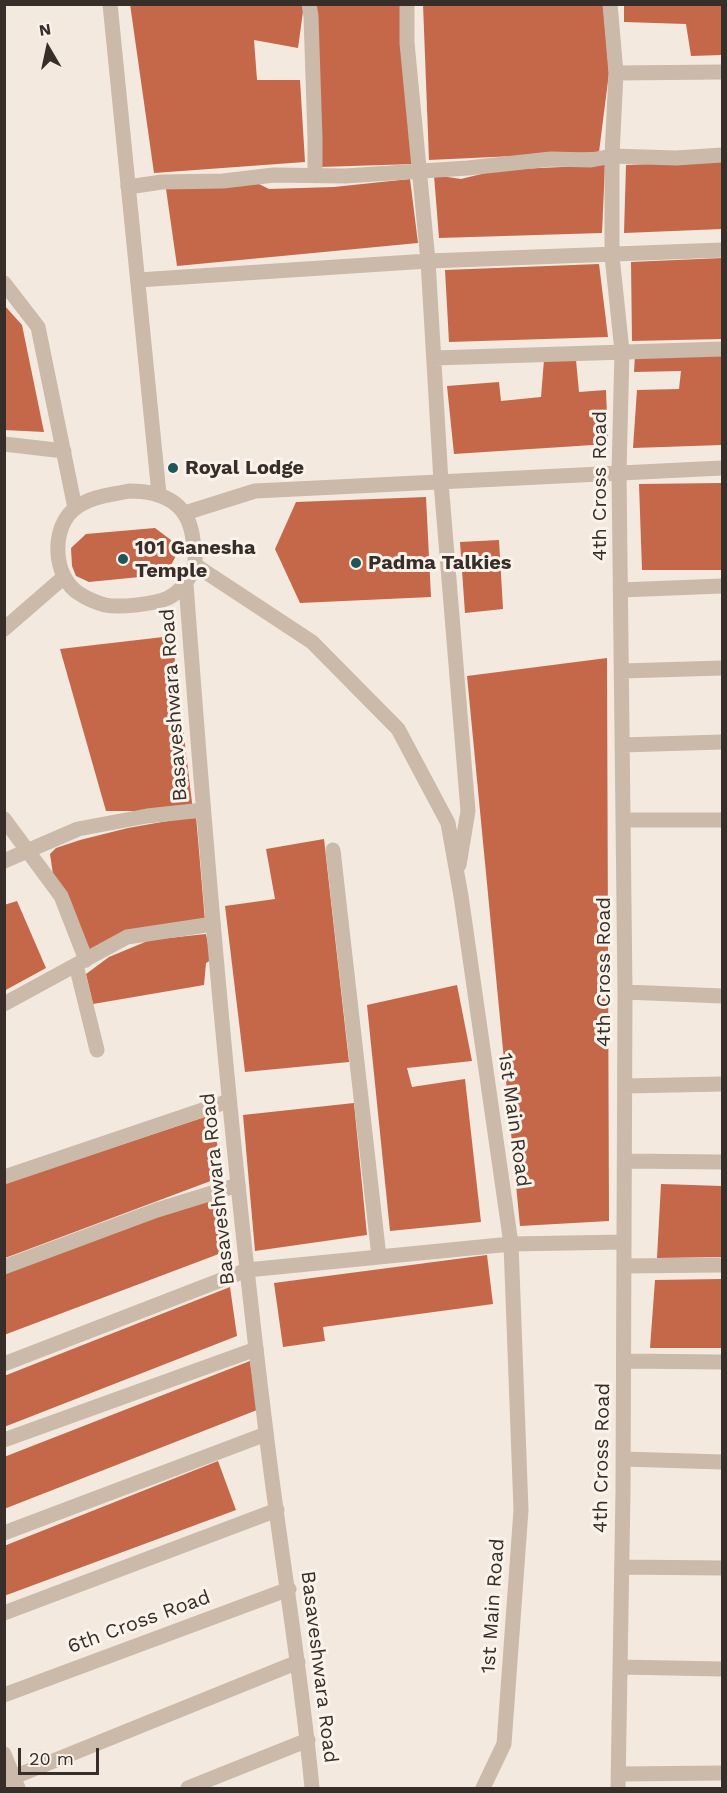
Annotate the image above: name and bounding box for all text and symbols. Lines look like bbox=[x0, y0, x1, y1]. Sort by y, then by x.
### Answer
north arrow bbox=[18, 18, 78, 78]
text: N bbox=[38, 19, 52, 40]
street label: 4th Cross Road bbox=[588, 411, 612, 561]
place label: Royal Lodge bbox=[185, 456, 304, 480]
marker: Royal Lodge bbox=[166, 461, 180, 475]
place label: 101 Ganesha Temple bbox=[135, 536, 255, 583]
place label: Padma Talkies bbox=[368, 551, 511, 575]
marker: 101 Ganesha Temple bbox=[116, 552, 130, 566]
marker: Padma Talkies bbox=[349, 556, 363, 570]
street label: Basaveshwara Road bbox=[155, 608, 193, 802]
street label: 4th Cross Road bbox=[592, 897, 616, 1047]
street label: 1st Main Road bbox=[493, 1051, 535, 1189]
street label: Basaveshwara Road bbox=[196, 1092, 240, 1286]
street label: 4th Cross Road bbox=[589, 1383, 615, 1533]
street label: 1st Main Road bbox=[476, 1538, 510, 1674]
street label: Basaveshwara Road bbox=[295, 1570, 343, 1764]
street label: 6th Cross Road bbox=[64, 1585, 214, 1659]
scale bar bbox=[21, 1736, 102, 1774]
text: 20 m bbox=[29, 1748, 74, 1769]

